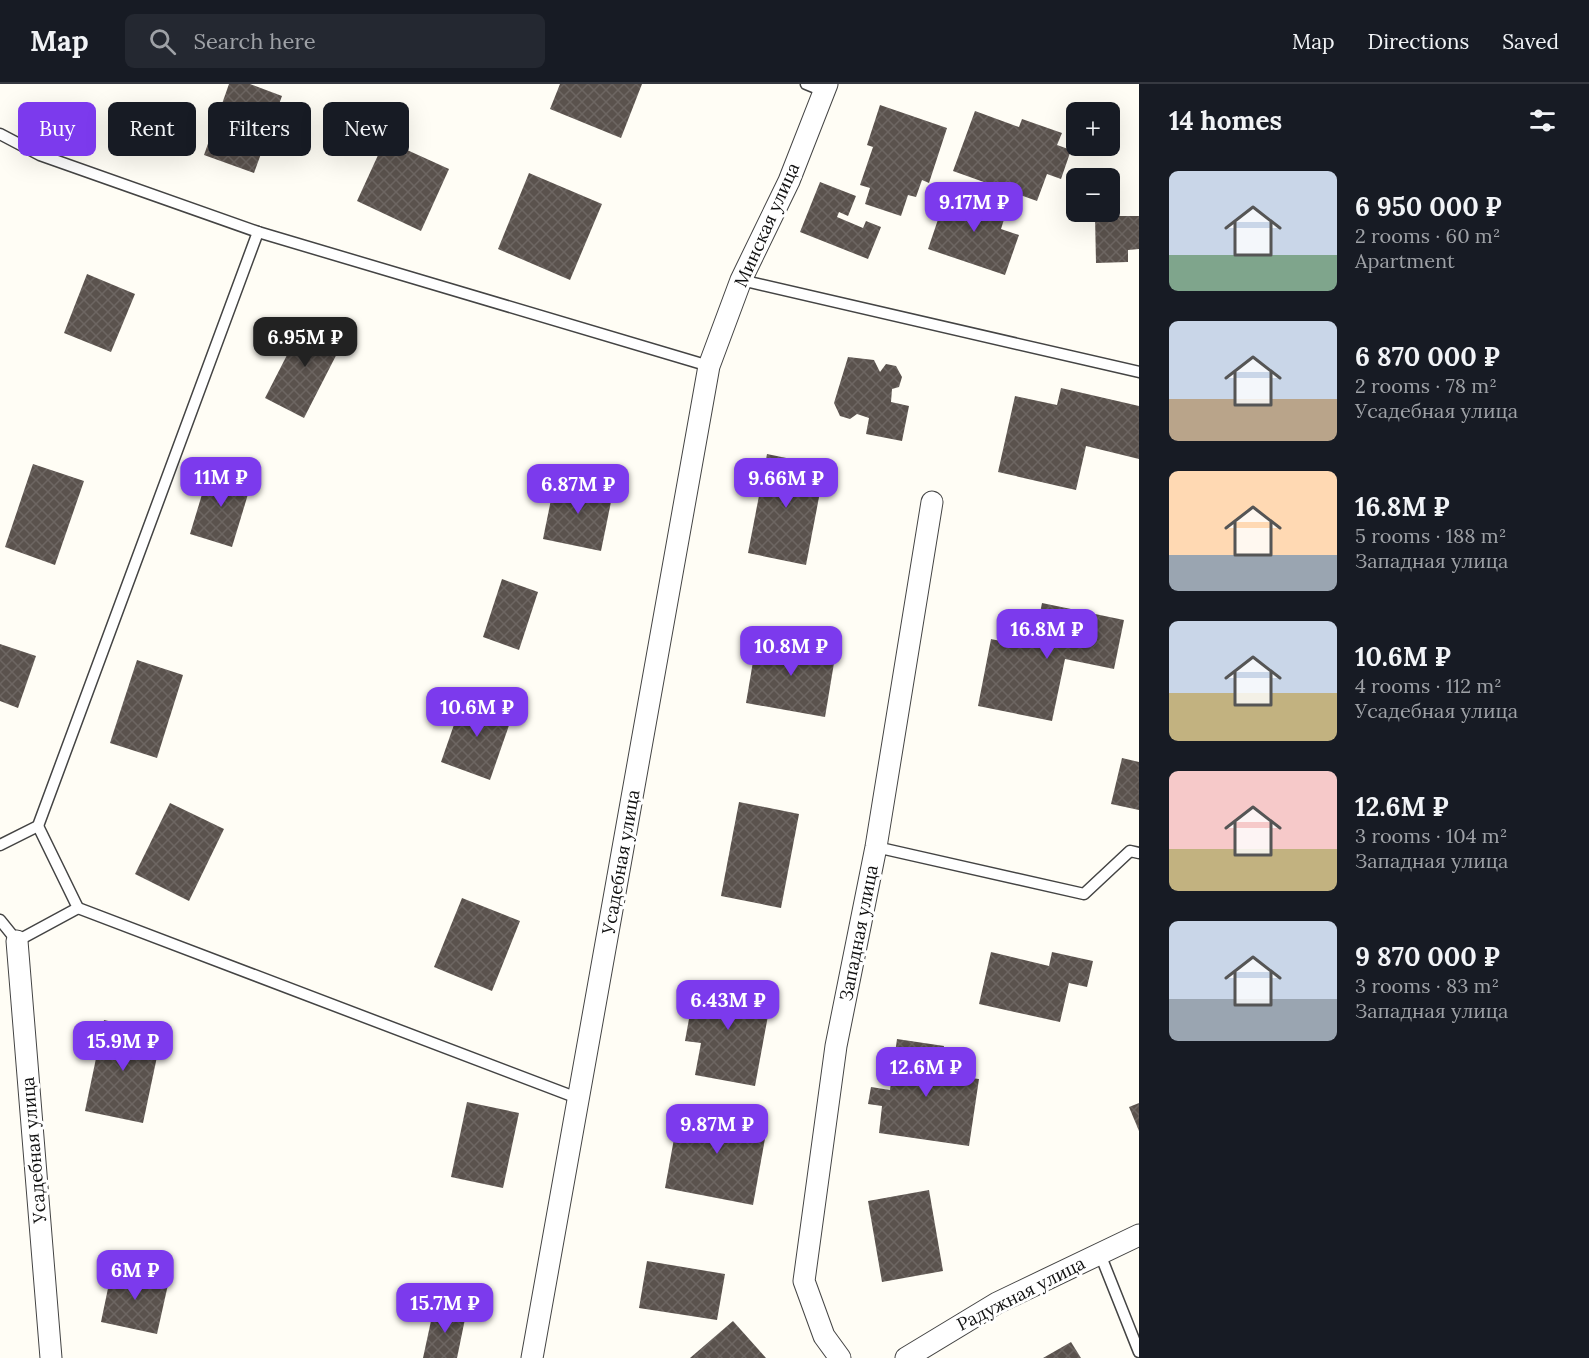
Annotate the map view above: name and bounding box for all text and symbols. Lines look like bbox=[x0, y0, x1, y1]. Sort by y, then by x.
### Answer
search box bbox=[125, 14, 545, 68]
text: Map bbox=[30, 23, 89, 59]
icon: search bbox=[146, 25, 179, 58]
text: Search here bbox=[194, 27, 316, 55]
text: Map bbox=[1292, 28, 1335, 55]
text: Directions bbox=[1368, 28, 1469, 55]
text: Saved bbox=[1502, 28, 1559, 55]
chip: Buy bbox=[18, 102, 96, 156]
chip: Rent bbox=[108, 102, 196, 156]
chip: Filters bbox=[208, 102, 311, 156]
chip: New bbox=[323, 102, 409, 156]
map controls bbox=[1066, 102, 1120, 222]
button: + bbox=[1066, 102, 1120, 156]
text: 14 homes bbox=[1169, 104, 1282, 137]
icon: filters bbox=[1526, 104, 1559, 137]
street label: Минская улица bbox=[729, 159, 804, 291]
button: − bbox=[1066, 168, 1120, 222]
pin: 9.17M ₽ bbox=[919, 182, 1029, 233]
text: 9.17M ₽ bbox=[939, 189, 1009, 214]
text: 6 950 000 ₽ bbox=[1355, 190, 1502, 223]
icon: home bbox=[1217, 195, 1289, 267]
text: 2 rooms · 60 m² bbox=[1355, 223, 1500, 248]
text: Apartment bbox=[1355, 248, 1455, 273]
pin: 6.95M ₽ bbox=[250, 317, 360, 368]
text: 6.95M ₽ bbox=[267, 324, 343, 349]
text: 6 870 000 ₽ bbox=[1355, 340, 1500, 373]
icon: home bbox=[1217, 345, 1289, 417]
text: 2 rooms · 78 m² bbox=[1355, 373, 1497, 398]
text: Усадебная улица bbox=[1355, 398, 1518, 423]
pin: 11M ₽ bbox=[179, 457, 263, 508]
pin: 9.66M ₽ bbox=[731, 458, 841, 509]
text: 11M ₽ bbox=[194, 464, 248, 489]
pin: 6.87M ₽ bbox=[523, 464, 633, 515]
text: 9.66M ₽ bbox=[748, 465, 824, 490]
text: 6.87M ₽ bbox=[541, 471, 615, 496]
text: 16.8M ₽ bbox=[1355, 490, 1450, 523]
icon: home bbox=[1217, 495, 1289, 567]
text: 5 rooms · 188 m² bbox=[1355, 523, 1506, 548]
text: Западная улица bbox=[1355, 548, 1508, 573]
pin: 16.8M ₽ bbox=[992, 609, 1102, 660]
text: 16.8M ₽ bbox=[1011, 616, 1083, 641]
pin: 10.8M ₽ bbox=[736, 626, 846, 677]
text: 10.8M ₽ bbox=[754, 633, 828, 658]
text: 10.6M ₽ bbox=[1355, 640, 1451, 673]
icon: home bbox=[1217, 645, 1289, 717]
text: 4 rooms · 112 m² bbox=[1355, 673, 1502, 698]
pin: 10.6M ₽ bbox=[422, 687, 532, 738]
text: 10.6M ₽ bbox=[440, 694, 514, 719]
text: Усадебная улица bbox=[1355, 698, 1518, 723]
street label: Усадебная улица bbox=[596, 788, 645, 937]
text: 12.6M ₽ bbox=[1355, 790, 1449, 823]
icon: home bbox=[1217, 795, 1289, 867]
text: 3 rooms · 104 m² bbox=[1355, 823, 1507, 848]
text: Западная улица bbox=[1355, 848, 1508, 873]
street label: Западная улица bbox=[834, 863, 883, 1003]
text: 9 870 000 ₽ bbox=[1355, 940, 1500, 973]
icon: home bbox=[1217, 945, 1289, 1017]
text: 3 rooms · 83 m² bbox=[1355, 973, 1499, 998]
pin: 6.43M ₽ bbox=[673, 980, 783, 1031]
text: 6.43M ₽ bbox=[690, 987, 766, 1012]
text: Западная улица bbox=[1355, 998, 1508, 1023]
pin: 15.9M ₽ bbox=[68, 1021, 178, 1072]
text: 15.9M ₽ bbox=[87, 1028, 159, 1053]
pin: 12.6M ₽ bbox=[871, 1047, 981, 1098]
text: 12.6M ₽ bbox=[890, 1054, 962, 1079]
street label: Усадебная улица bbox=[16, 1076, 51, 1225]
pin: 9.87M ₽ bbox=[662, 1104, 772, 1155]
text: 9.87M ₽ bbox=[680, 1111, 754, 1136]
pin: 6M ₽ bbox=[99, 1250, 171, 1301]
street label: Радужная улица bbox=[953, 1251, 1089, 1336]
text: 6M ₽ bbox=[111, 1257, 159, 1282]
pin: 15.7M ₽ bbox=[390, 1283, 500, 1334]
text: 15.7M ₽ bbox=[410, 1290, 480, 1315]

